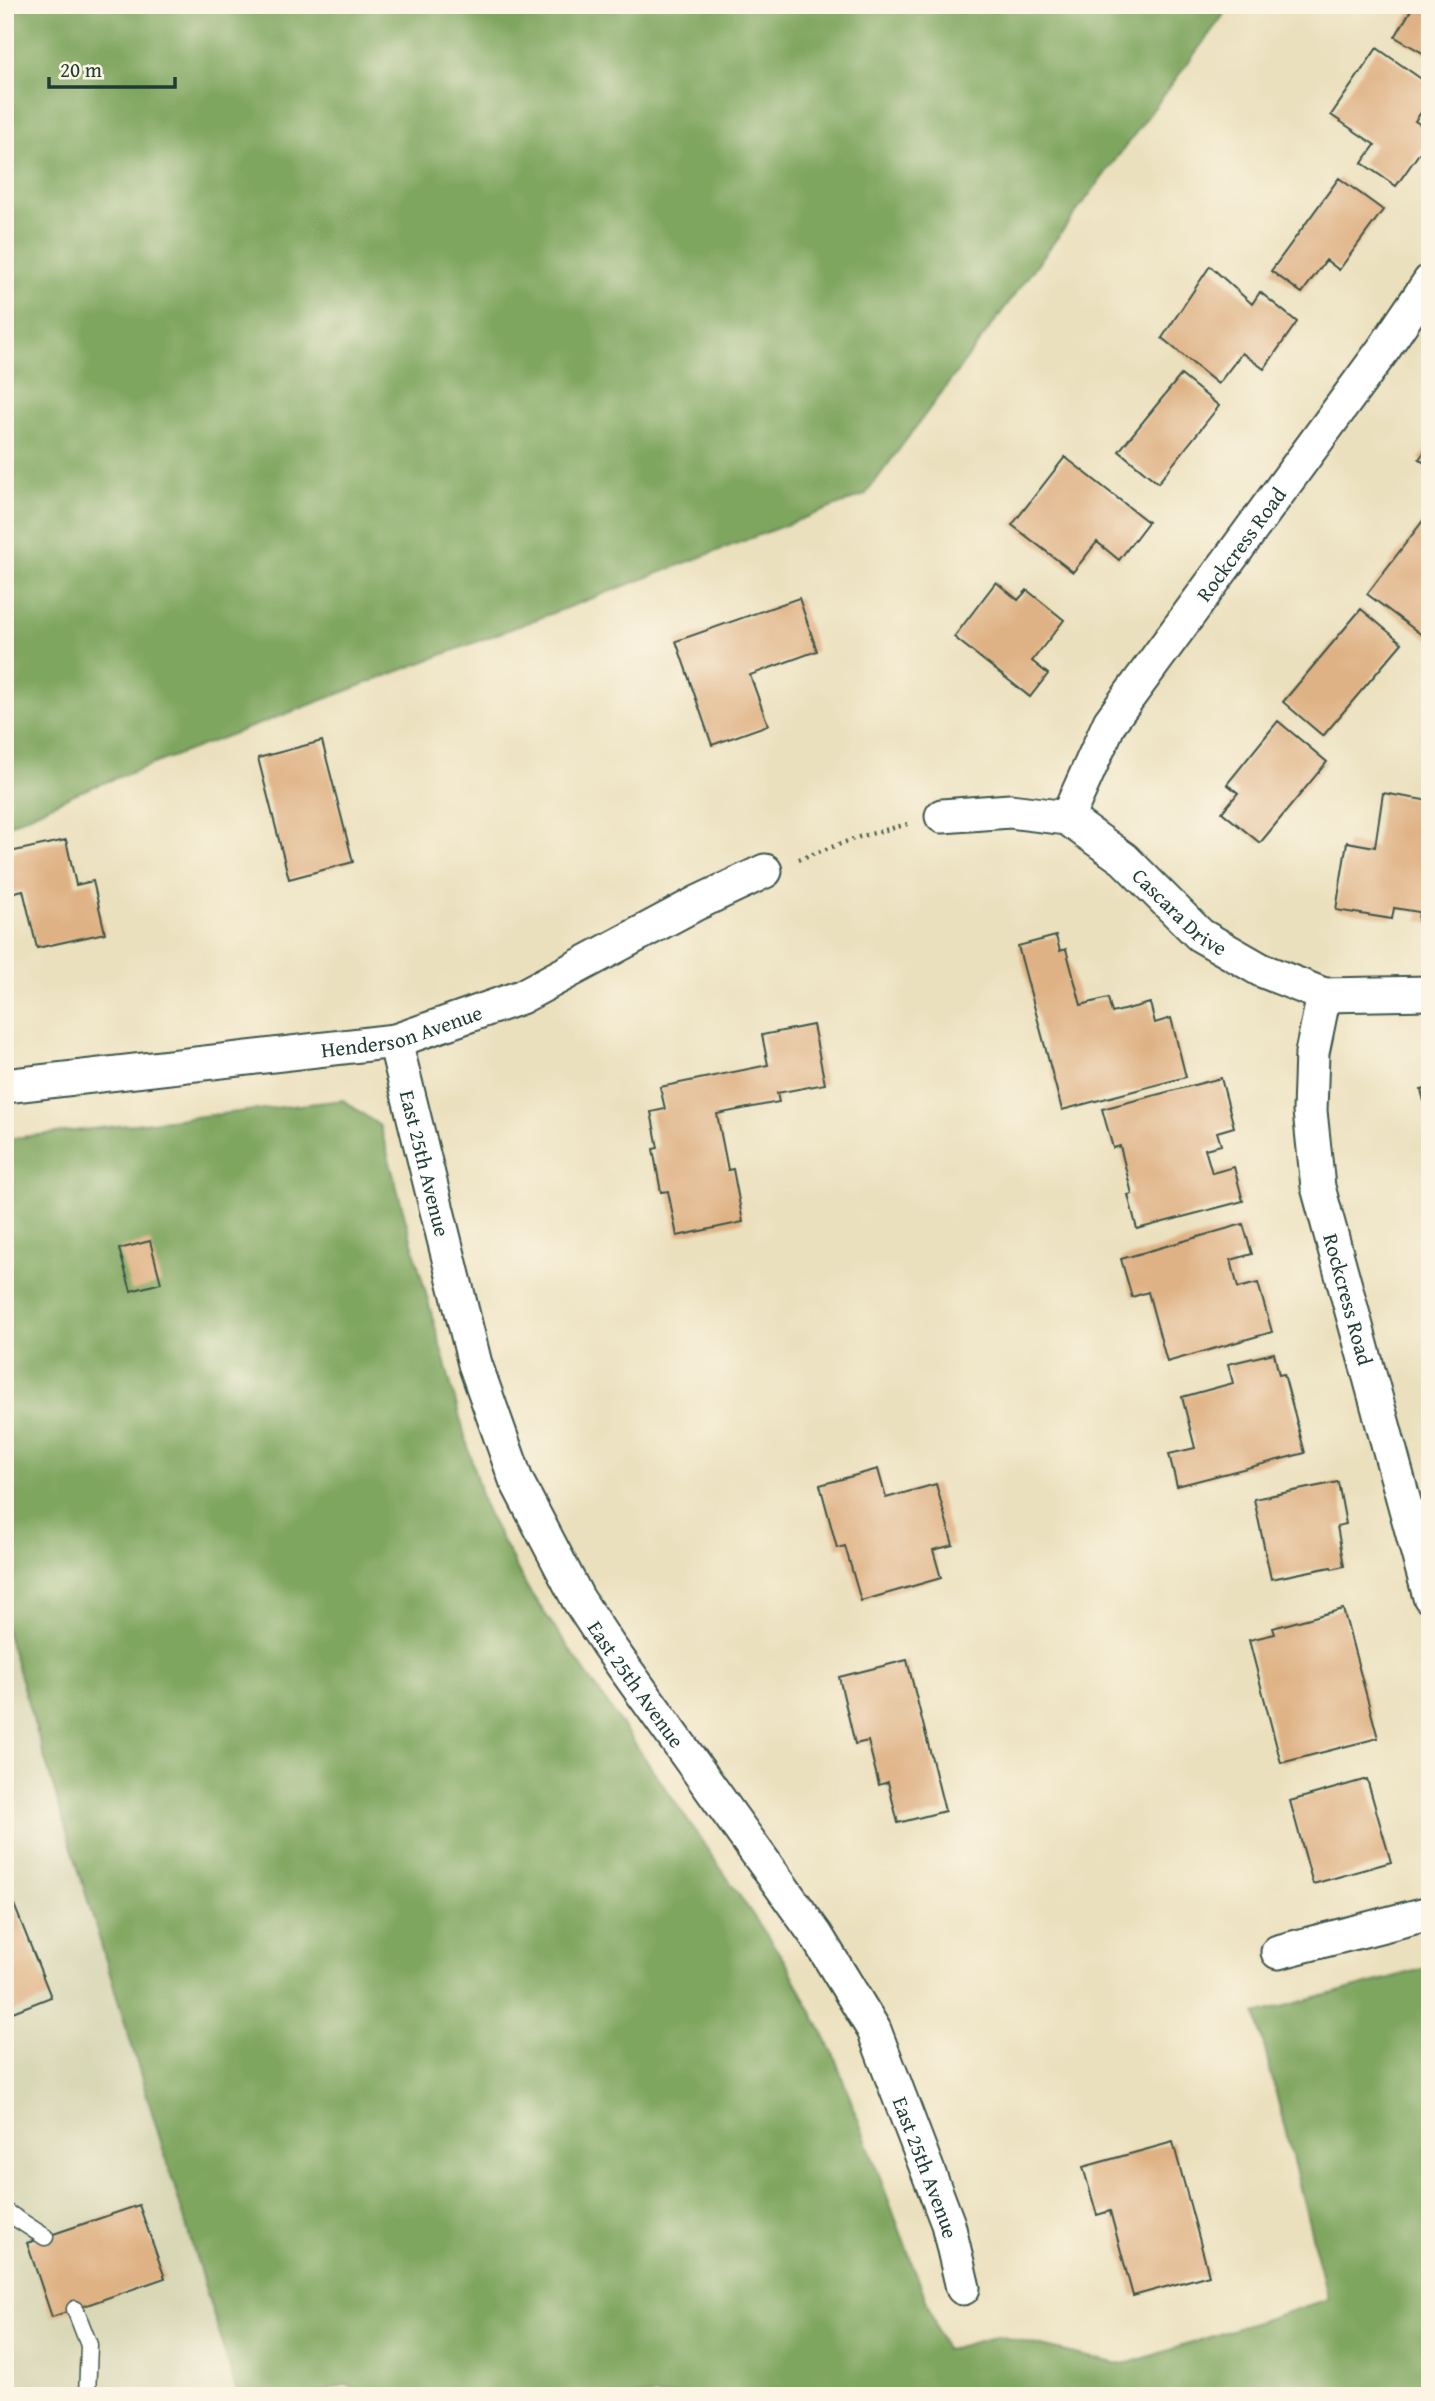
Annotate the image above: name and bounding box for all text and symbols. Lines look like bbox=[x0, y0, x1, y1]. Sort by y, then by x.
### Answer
scale bar bbox=[49, 46, 175, 90]
text: 20 m bbox=[60, 54, 102, 85]
street label: Rockcress Road bbox=[1188, 480, 1294, 608]
street label: Cascara Drive bbox=[1125, 860, 1233, 963]
street label: Henderson Avenue bbox=[319, 996, 486, 1065]
street label: East 25th Avenue bbox=[392, 1087, 458, 1240]
street label: Rockcress Road bbox=[1316, 1230, 1382, 1369]
street label: East 25th Avenue bbox=[580, 1614, 692, 1754]
street label: East 25th Avenue bbox=[885, 2092, 966, 2241]

